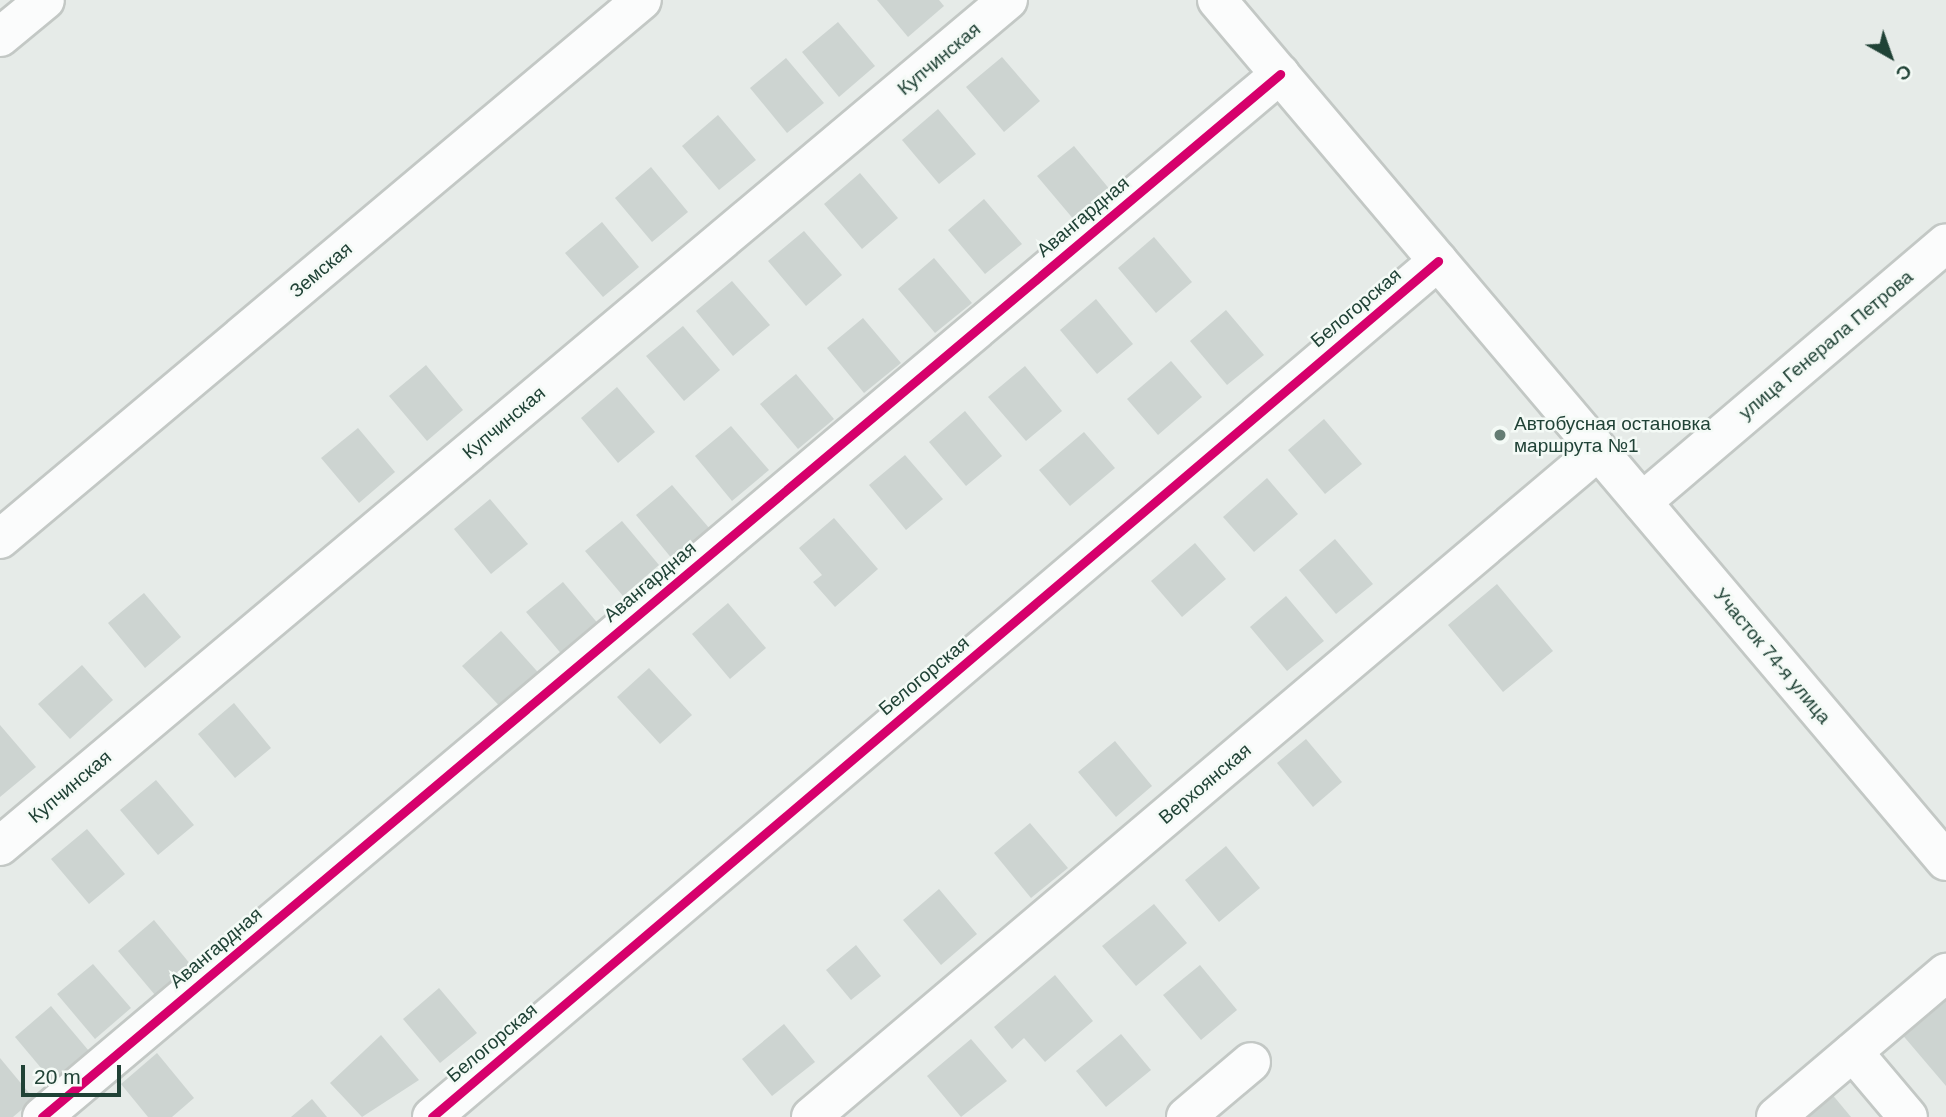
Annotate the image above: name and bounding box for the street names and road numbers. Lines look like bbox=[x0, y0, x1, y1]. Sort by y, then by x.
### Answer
street label: Купчинская bbox=[893, 18, 985, 100]
street label: Авангардная bbox=[1032, 172, 1134, 262]
street label: Земская bbox=[285, 237, 357, 303]
street label: Белогорская bbox=[1306, 264, 1406, 352]
street label: улица Генерала Петрова bbox=[1734, 266, 1918, 424]
street label: Купчинская bbox=[458, 382, 550, 464]
street label: Авангардная bbox=[599, 537, 701, 627]
street label: Участок 74-я улица bbox=[1709, 584, 1835, 728]
street label: Белогорская bbox=[874, 632, 974, 720]
street label: Верхоянская bbox=[1154, 739, 1256, 829]
street label: Купчинская bbox=[24, 746, 116, 828]
street label: Авангардная bbox=[165, 903, 267, 993]
street label: Белогорская bbox=[442, 999, 542, 1087]

